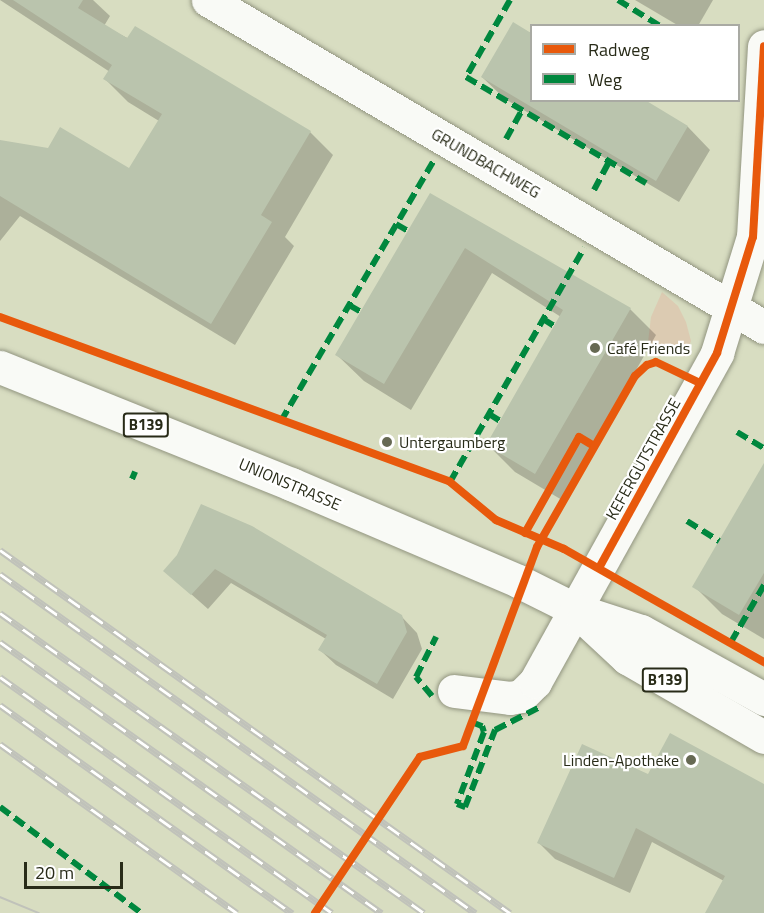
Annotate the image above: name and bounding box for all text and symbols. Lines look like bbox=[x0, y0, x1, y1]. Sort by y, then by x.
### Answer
legend bbox=[530, 24, 740, 102]
text: Radweg bbox=[588, 36, 650, 63]
text: Weg bbox=[588, 66, 622, 93]
street label: GRUNDBACHWEG bbox=[428, 124, 544, 202]
place label: Café Friends bbox=[607, 338, 690, 358]
marker: Café Friends bbox=[588, 341, 602, 355]
street label: KEFERGUTSTRASSE bbox=[602, 395, 684, 523]
road number: B139 bbox=[122, 413, 170, 437]
place label: Untergaumberg bbox=[399, 432, 505, 452]
marker: Untergaumberg bbox=[380, 435, 394, 449]
street label: UNIONSTRASSE bbox=[236, 454, 344, 514]
road number: B139 bbox=[641, 668, 689, 692]
place label: Linden-Apotheke bbox=[563, 750, 679, 770]
marker: Linden-Apotheke bbox=[684, 753, 698, 767]
scale bar bbox=[27, 850, 126, 888]
text: 20 m bbox=[35, 859, 74, 886]

